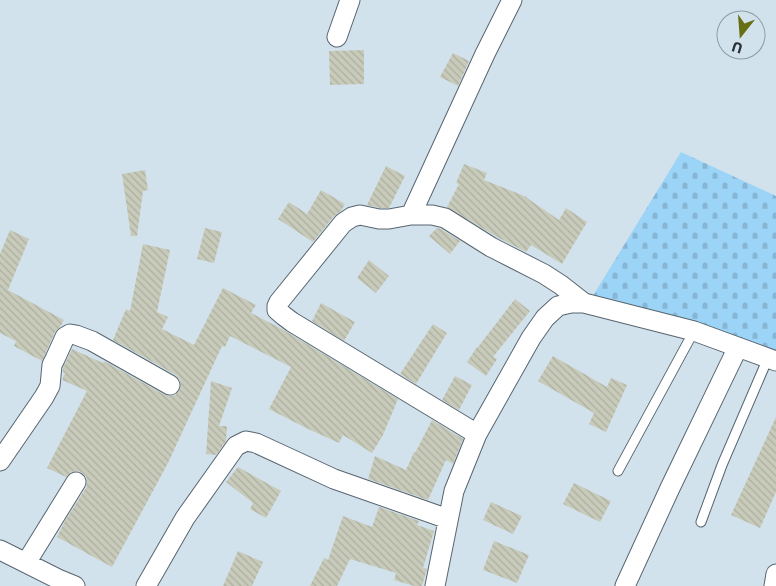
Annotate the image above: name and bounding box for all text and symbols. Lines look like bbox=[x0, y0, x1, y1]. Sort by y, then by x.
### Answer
north arrow bbox=[716, 10, 766, 60]
text: U bbox=[730, 38, 744, 58]

